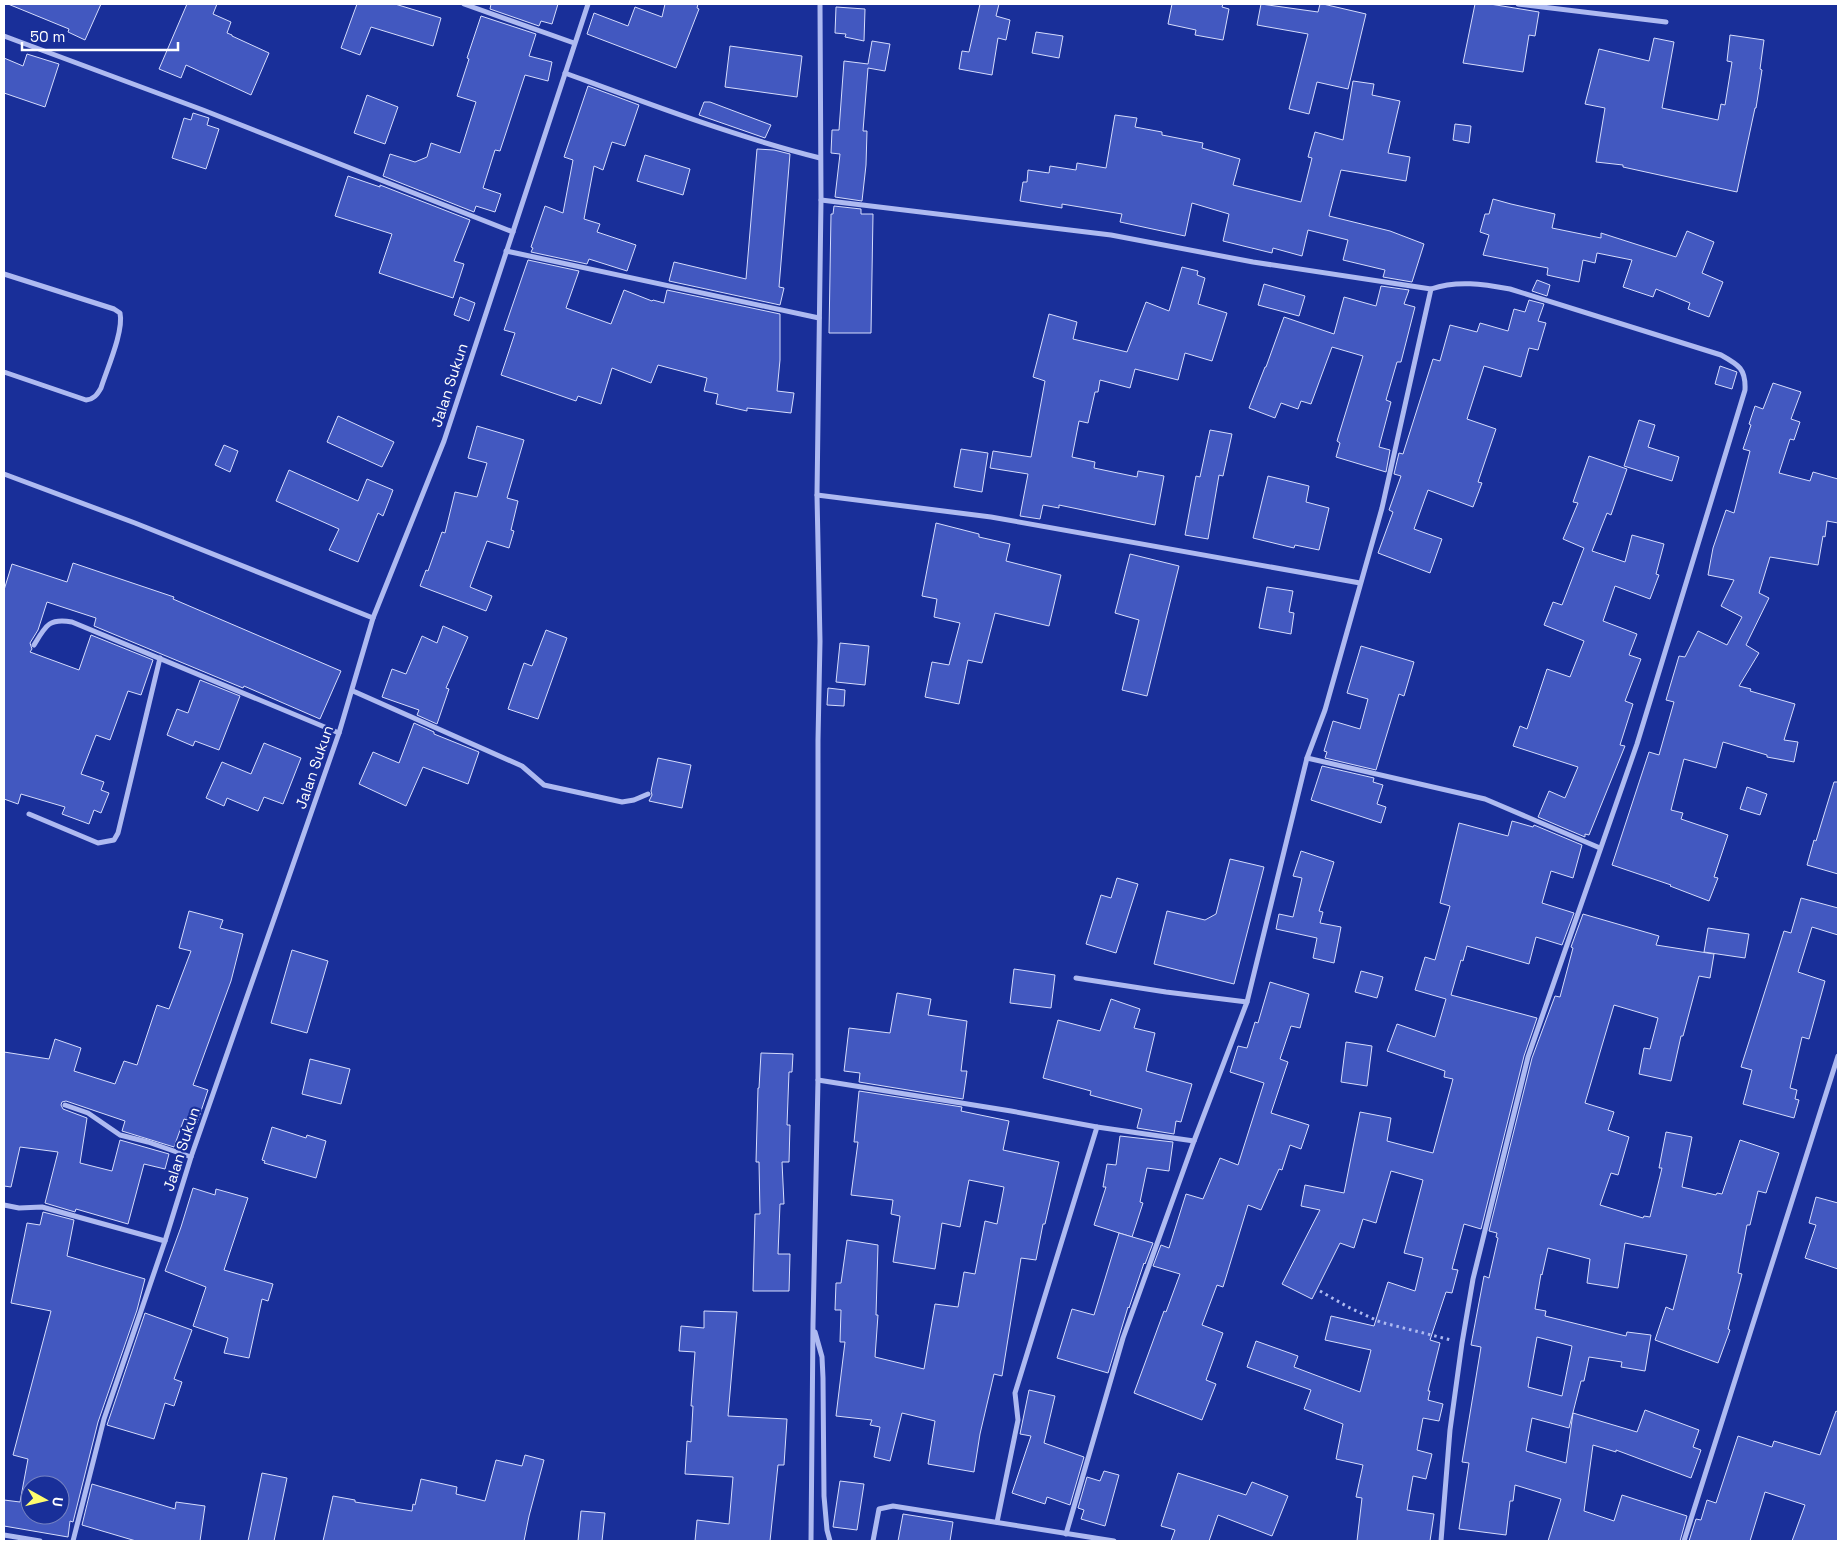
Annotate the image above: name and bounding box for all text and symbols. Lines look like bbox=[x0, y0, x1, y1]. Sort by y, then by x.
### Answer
scale bar bbox=[22, 20, 179, 52]
text: 50 m bbox=[30, 27, 65, 46]
street label: Jalan Sukun bbox=[426, 341, 472, 429]
street label: Jalan Sukun bbox=[291, 723, 337, 811]
street label: Jalan Sukun bbox=[158, 1105, 204, 1193]
north arrow bbox=[20, 1475, 70, 1525]
text: U bbox=[48, 1496, 67, 1508]

